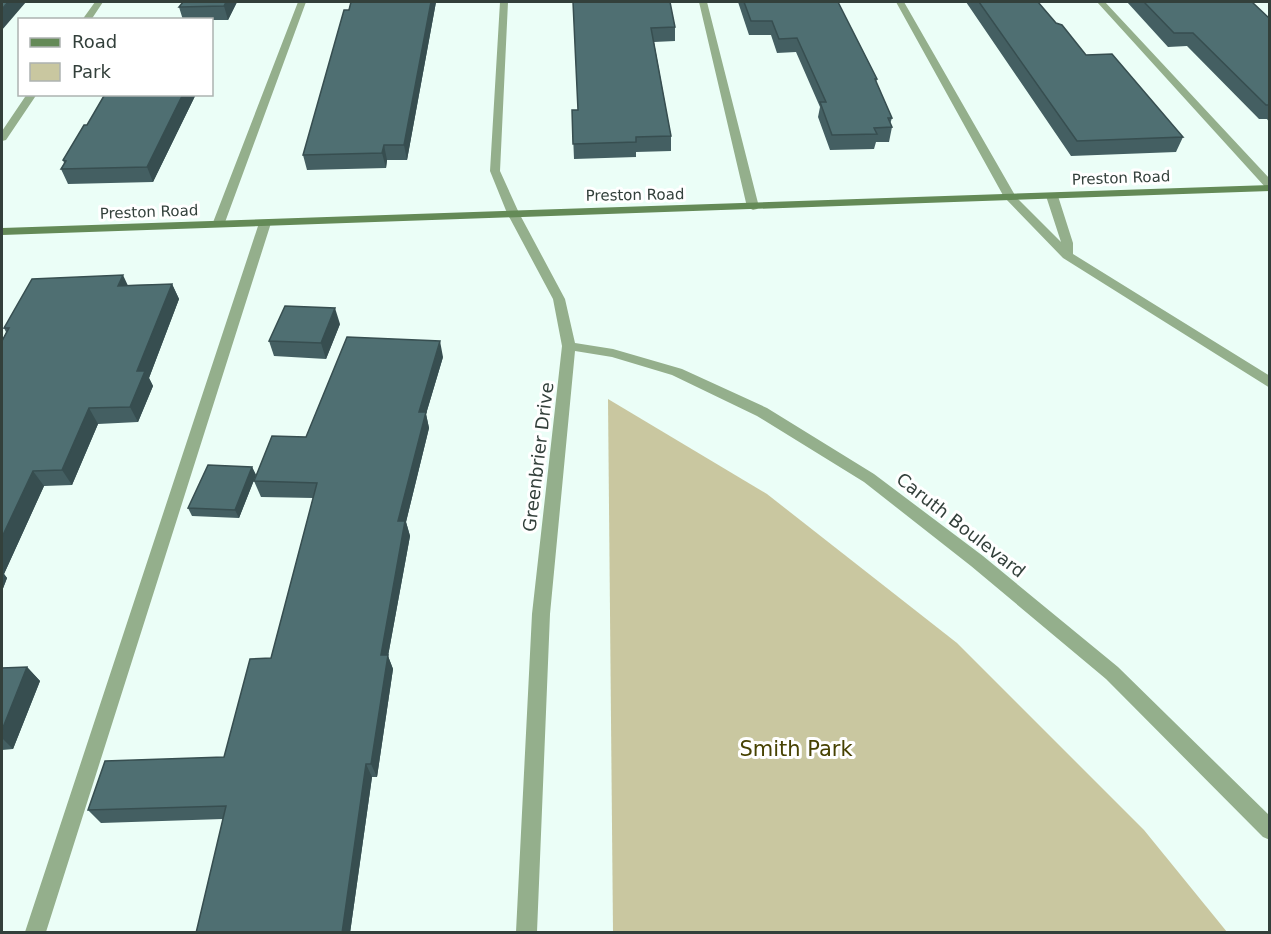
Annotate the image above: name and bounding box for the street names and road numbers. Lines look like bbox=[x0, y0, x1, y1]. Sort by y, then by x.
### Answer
street label: Preston Road bbox=[1071, 167, 1171, 189]
street label: Preston Road bbox=[586, 185, 684, 205]
street label: Preston Road bbox=[99, 201, 199, 223]
street label: Greenbrier Drive bbox=[518, 381, 558, 533]
street label: Caruth Boulevard bbox=[892, 468, 1030, 582]

